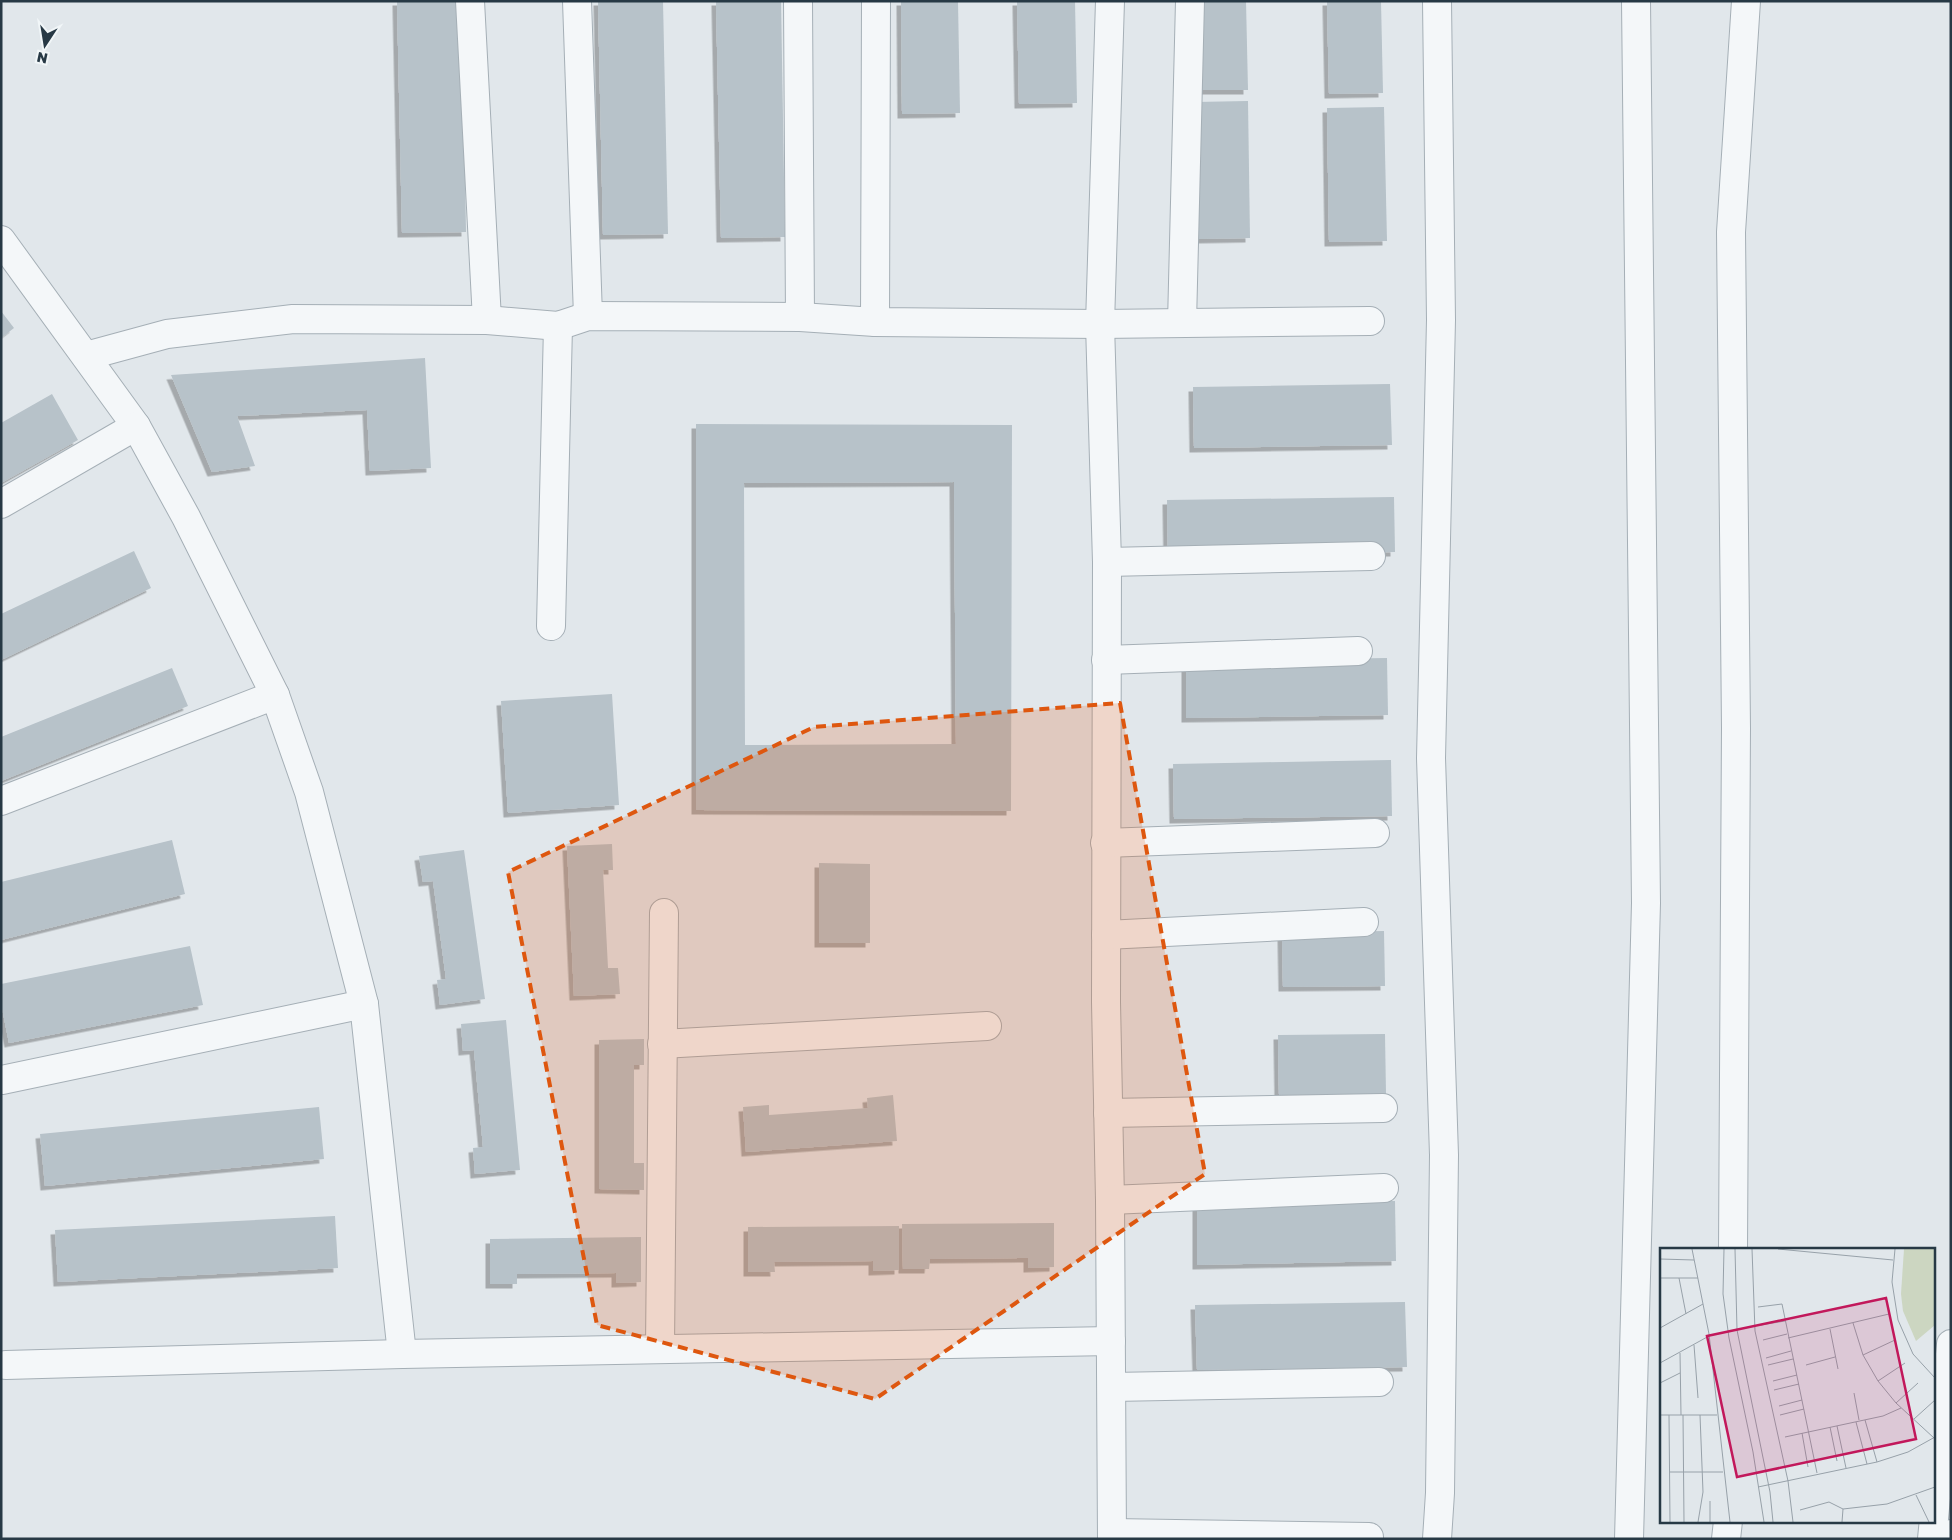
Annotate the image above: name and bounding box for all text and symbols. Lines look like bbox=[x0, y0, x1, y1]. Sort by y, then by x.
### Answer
north arrow bbox=[20, 20, 70, 70]
text: N bbox=[35, 49, 49, 68]
inset map bbox=[1660, 1248, 1934, 1522]

